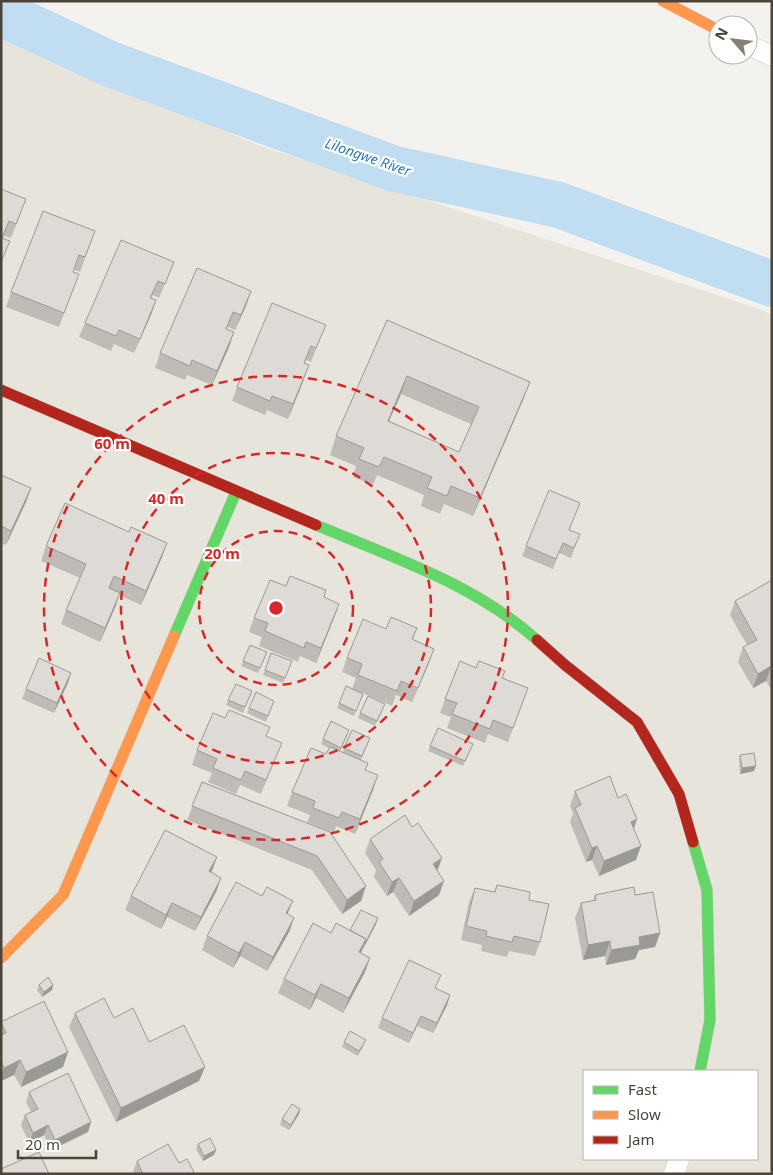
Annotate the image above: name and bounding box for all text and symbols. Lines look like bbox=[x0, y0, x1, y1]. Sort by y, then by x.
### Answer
north arrow bbox=[708, 15, 758, 65]
text: N bbox=[710, 24, 732, 43]
water label: Lilongwe River bbox=[323, 133, 414, 180]
text: 60 m bbox=[94, 433, 130, 453]
text: 40 m bbox=[148, 488, 184, 508]
text: 20 m bbox=[204, 543, 240, 563]
centre of rings bbox=[267, 599, 285, 617]
legend bbox=[583, 1070, 758, 1160]
text: Fast bbox=[628, 1079, 657, 1099]
text: Slow bbox=[628, 1104, 661, 1124]
scale bar bbox=[18, 1128, 95, 1160]
text: Jam bbox=[626, 1129, 655, 1149]
text: 20 m bbox=[25, 1134, 60, 1154]

